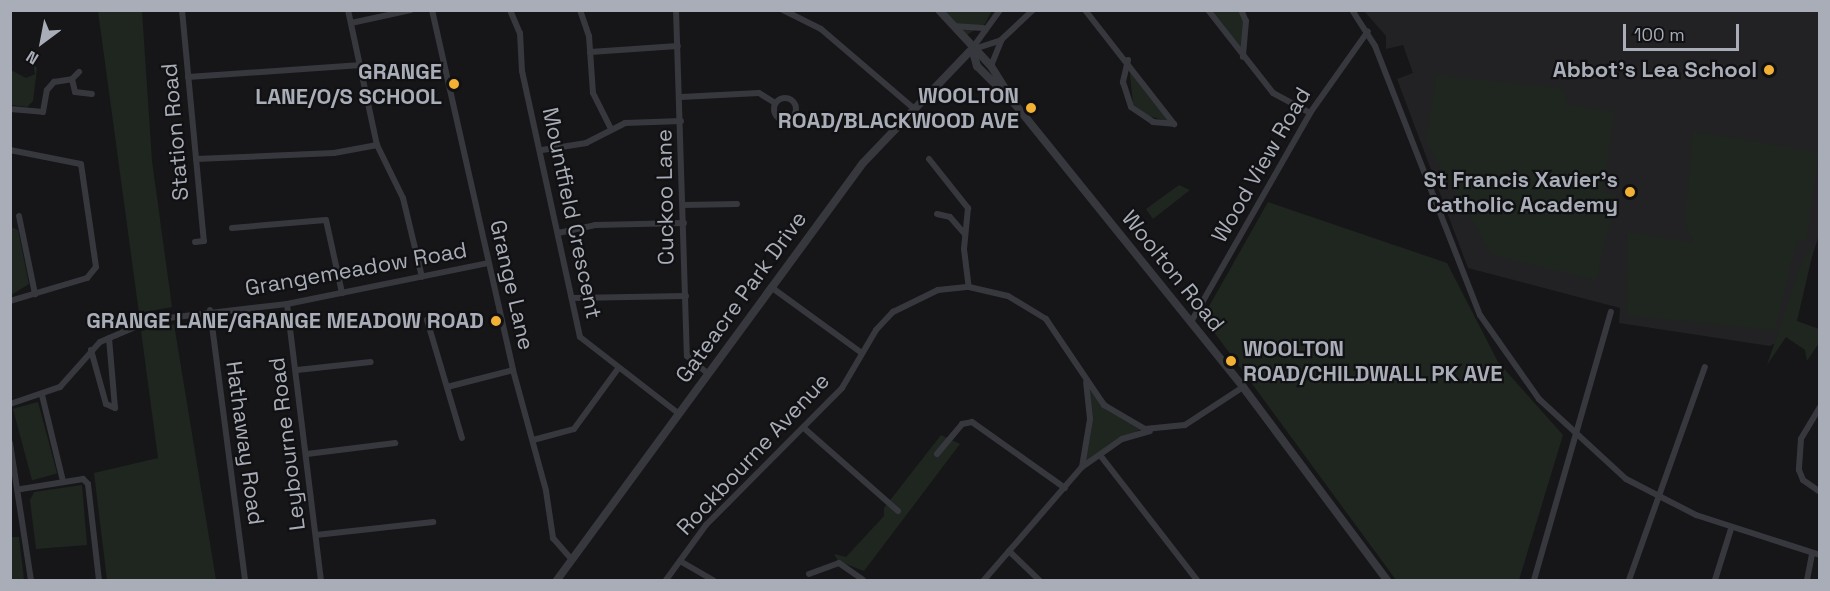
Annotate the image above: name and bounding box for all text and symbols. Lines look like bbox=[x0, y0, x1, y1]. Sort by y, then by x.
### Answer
north arrow bbox=[12, 12, 72, 72]
scale bar bbox=[1626, 12, 1742, 50]
text: 100 m bbox=[1634, 23, 1685, 46]
text: N bbox=[22, 46, 42, 69]
place label: Abbot's Lea School bbox=[1553, 57, 1757, 83]
place label: GRANGE LANE/O/S SCHOOL bbox=[255, 58, 442, 110]
street label: Station Road bbox=[156, 62, 194, 202]
marker: Abbot's Lea School bbox=[1762, 63, 1776, 77]
marker: GRANGE LANE/O/S SCHOOL bbox=[447, 77, 461, 91]
place label: WOOLTON ROAD/BLACKWOOD AVE bbox=[778, 82, 1019, 134]
street label: Wood View Road bbox=[1206, 83, 1316, 247]
marker: WOOLTON ROAD/BLACKWOOD AVE bbox=[1024, 101, 1038, 115]
street label: Mountfield Crescent bbox=[537, 105, 607, 321]
street label: Cuckoo Lane bbox=[651, 129, 679, 265]
place label: St Francis Xavier's Catholic Academy bbox=[1423, 166, 1618, 218]
marker: St Francis Xavier's Catholic Academy bbox=[1623, 185, 1637, 199]
street label: Woolton Road bbox=[1116, 205, 1230, 337]
street label: Gateacre Park Drive bbox=[670, 206, 812, 388]
street label: Grange Lane bbox=[484, 217, 540, 353]
street label: Grangemeadow Road bbox=[243, 236, 469, 302]
place label: GRANGE LANE/GRANGE MEADOW ROAD bbox=[86, 308, 484, 334]
marker: GRANGE LANE/GRANGE MEADOW ROAD bbox=[489, 314, 503, 328]
place label: WOOLTON ROAD/CHILDWALL PK AVE bbox=[1243, 335, 1503, 386]
marker: WOOLTON ROAD/CHILDWALL PK AVE bbox=[1224, 354, 1238, 368]
street label: Leybourne Road bbox=[263, 356, 311, 532]
street label: Hathaway Road bbox=[220, 359, 270, 527]
street label: Rockbourne Avenue bbox=[671, 368, 835, 540]

